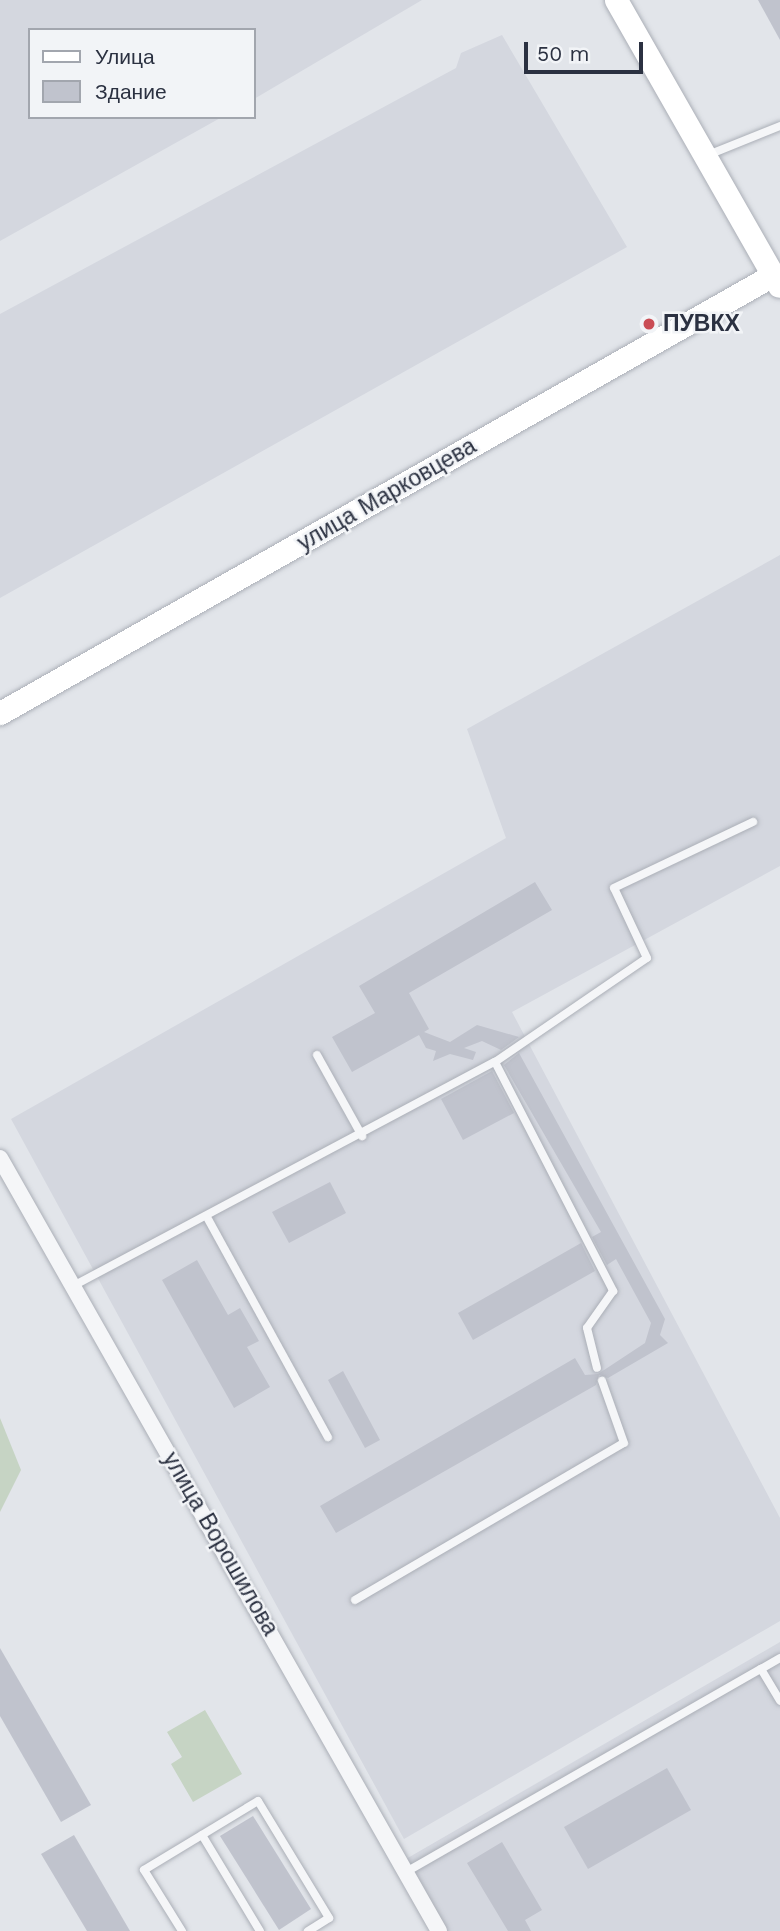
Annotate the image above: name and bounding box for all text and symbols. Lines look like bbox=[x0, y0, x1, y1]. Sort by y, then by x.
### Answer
legend bbox=[28, 28, 256, 119]
scale bar bbox=[528, 28, 647, 72]
text: 50 m bbox=[537, 41, 589, 66]
text: Улица bbox=[95, 44, 155, 69]
text: Здание bbox=[95, 79, 167, 104]
place label: ПУВКХ bbox=[663, 310, 740, 338]
marker: ПУВКХ bbox=[641, 316, 657, 332]
street label: улица Марковцева bbox=[293, 433, 481, 557]
street label: улица Ворошилова bbox=[156, 1447, 284, 1641]

